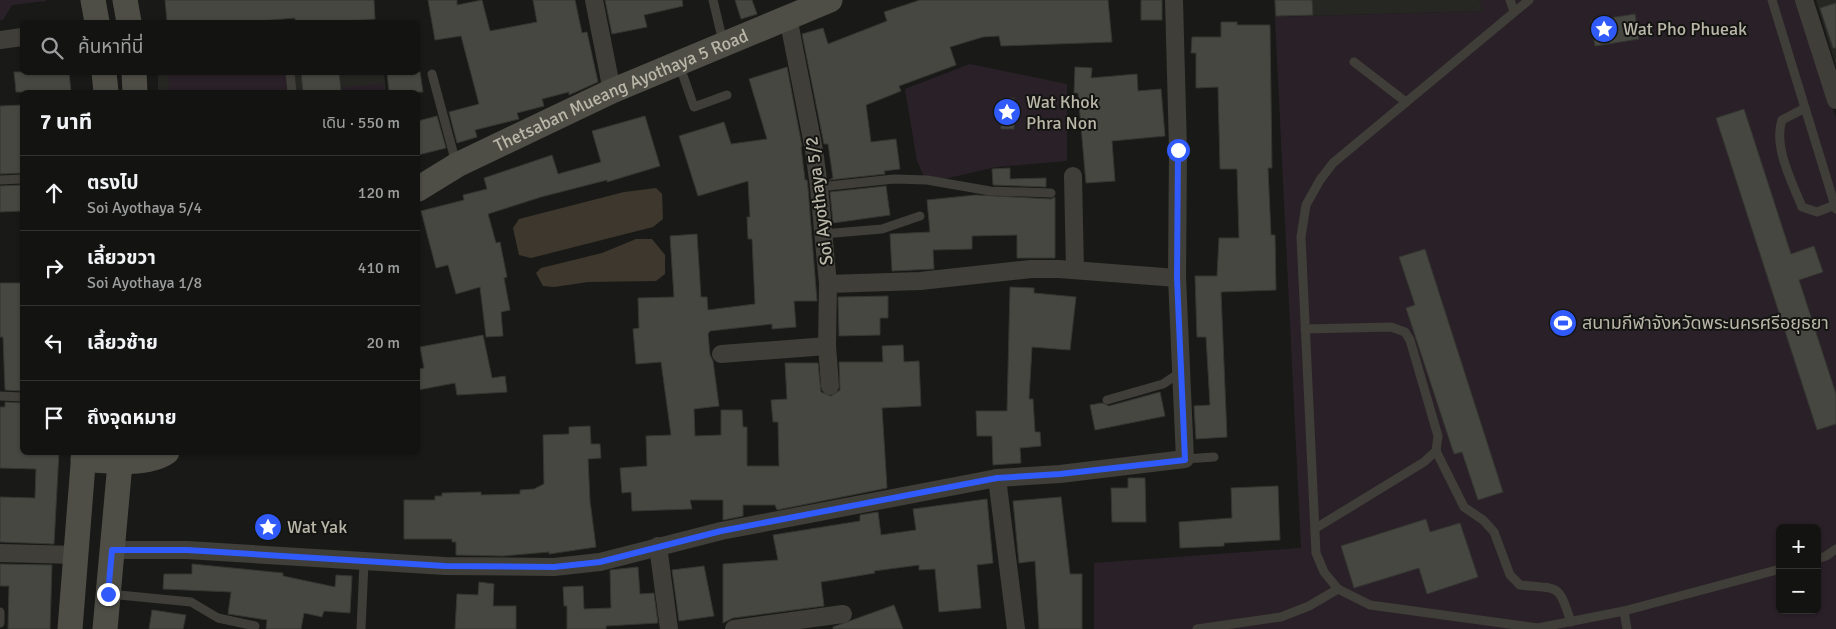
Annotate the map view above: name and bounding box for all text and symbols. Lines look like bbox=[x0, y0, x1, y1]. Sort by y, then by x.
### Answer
place icon: Wat Pho Phueak bbox=[1589, 14, 1619, 44]
place label: Wat Pho Phueak bbox=[1623, 18, 1747, 40]
search box bbox=[20, 20, 420, 75]
street label: Thetsaban Mueang Ayothaya 5 Road bbox=[490, 24, 751, 157]
icon: search bbox=[38, 34, 66, 62]
text: ค้นหาที่นี่ bbox=[78, 35, 143, 59]
place label: Wat Khok Phra Non bbox=[1026, 91, 1099, 134]
place icon: Wat Khok Phra Non bbox=[992, 97, 1022, 127]
text: 7 นาที bbox=[40, 109, 92, 135]
text: เดิน · 550 m bbox=[322, 113, 400, 133]
street label: Soi Ayothaya 5/2 bbox=[800, 135, 838, 267]
route start bbox=[1167, 139, 1190, 162]
text: ตรงไป bbox=[87, 171, 139, 195]
icon: ahead bbox=[40, 179, 68, 207]
text: 120 m bbox=[358, 183, 400, 203]
text: Soi Ayothaya 5/4 bbox=[87, 198, 202, 218]
text: เลี้ยวขวา bbox=[87, 246, 156, 270]
icon: right bbox=[40, 254, 68, 282]
text: 410 m bbox=[358, 258, 400, 278]
text: Soi Ayothaya 1/8 bbox=[87, 273, 202, 293]
sports icon: สนามกีฬาจังหวัดพระนครศรีอยุธยา bbox=[1548, 308, 1578, 338]
place label: สนามกีฬาจังหวัดพระนครศรีอยุธยา bbox=[1582, 312, 1829, 334]
icon: left bbox=[40, 329, 68, 357]
text: เลี้ยวซ้าย bbox=[87, 331, 158, 355]
text: 20 m bbox=[366, 333, 400, 353]
icon: arrive bbox=[40, 404, 68, 432]
text: ถึงจุดหมาย bbox=[87, 406, 177, 430]
place icon: Wat Yak bbox=[253, 512, 283, 542]
place label: Wat Yak bbox=[287, 516, 347, 538]
map controls bbox=[1776, 524, 1821, 614]
button: + bbox=[1776, 524, 1821, 569]
button: − bbox=[1776, 569, 1821, 614]
route end bbox=[97, 583, 120, 606]

